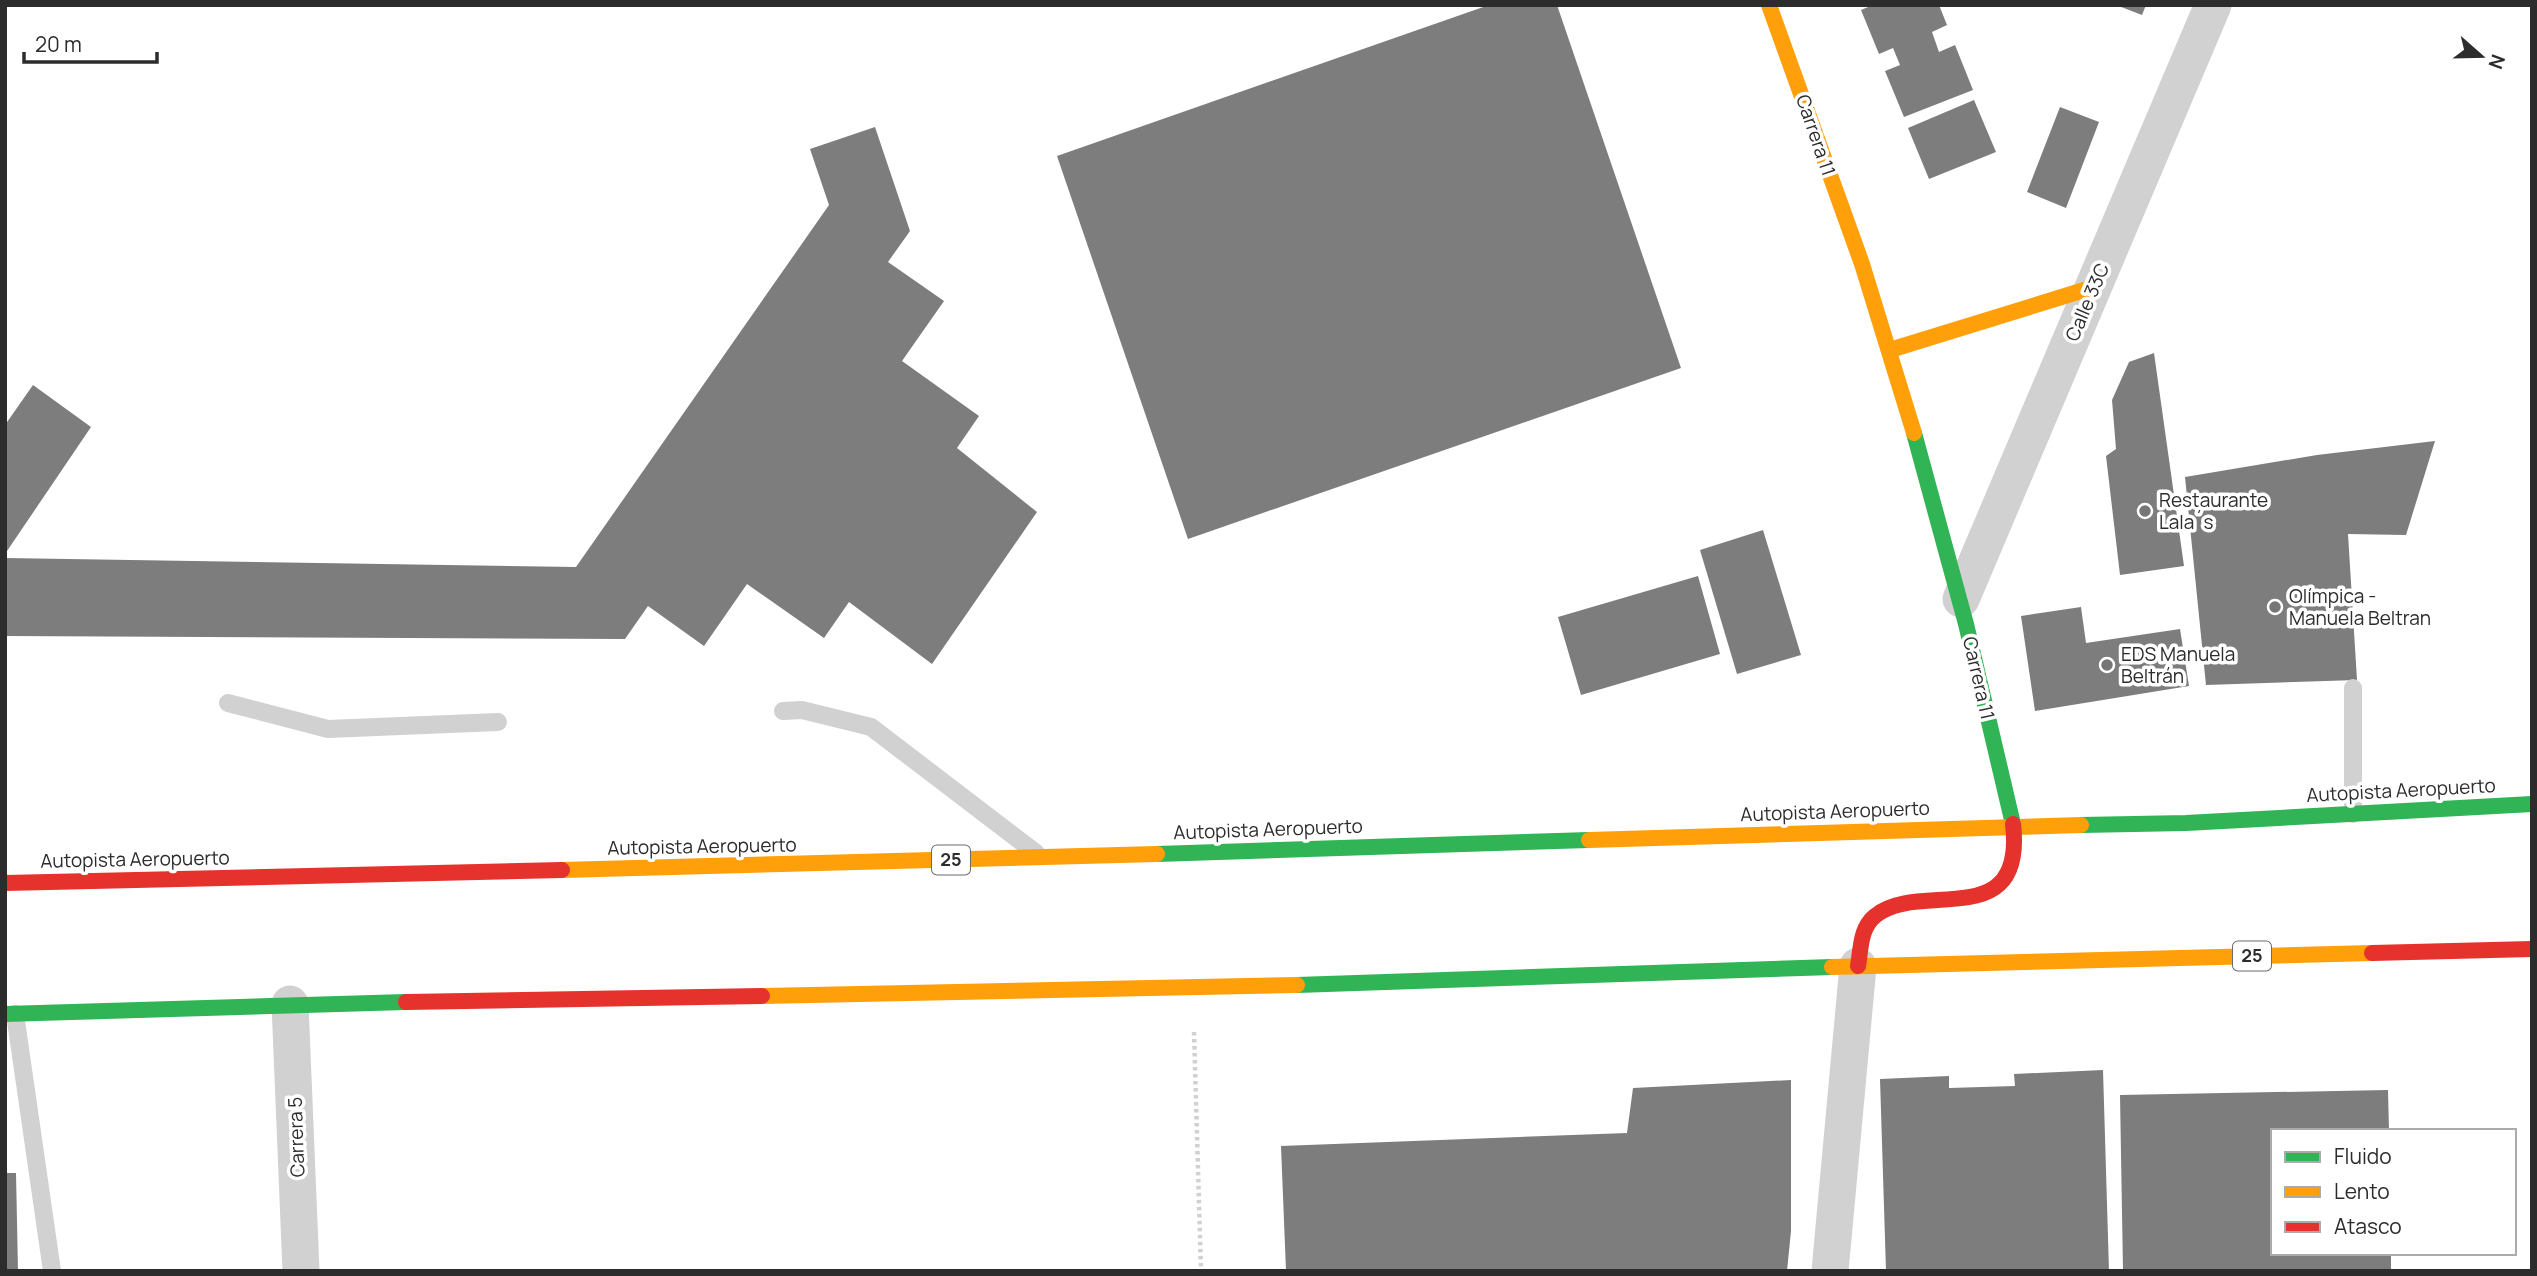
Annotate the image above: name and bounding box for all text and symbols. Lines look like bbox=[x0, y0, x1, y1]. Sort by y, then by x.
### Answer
scale bar bbox=[24, 21, 158, 65]
north arrow bbox=[2446, 21, 2516, 91]
text: 20 m bbox=[35, 30, 82, 58]
text: N bbox=[2482, 51, 2512, 73]
street label: Carrera 11 bbox=[1790, 91, 1842, 179]
street label: Calle 33C bbox=[2059, 259, 2115, 345]
place label: Restaurante Lala´s bbox=[2159, 487, 2268, 535]
marker: Restaurante Lala´s bbox=[2137, 503, 2153, 519]
place label: Olímpica - Manuela Beltran bbox=[2289, 583, 2431, 631]
marker: Olímpica - Manuela Beltran bbox=[2267, 599, 2283, 615]
street label: Carrera 11 bbox=[1957, 634, 2001, 722]
place label: EDS Manuela Beltrán bbox=[2121, 641, 2235, 689]
marker: EDS Manuela Beltrán bbox=[2099, 657, 2115, 673]
street label: Autopista Aeropuerto bbox=[2306, 772, 2496, 808]
street label: Autopista Aeropuerto bbox=[1740, 795, 1930, 827]
street label: Autopista Aeropuerto bbox=[1173, 813, 1363, 845]
street label: Autopista Aeropuerto bbox=[607, 831, 797, 861]
street label: Autopista Aeropuerto bbox=[40, 844, 230, 874]
road number: 25 bbox=[932, 846, 970, 874]
road number: 25 bbox=[2233, 942, 2271, 971]
street label: Carrera 5 bbox=[282, 1096, 310, 1178]
legend bbox=[2271, 1129, 2516, 1255]
text: Fluido bbox=[2334, 1142, 2392, 1170]
text: Lento bbox=[2334, 1177, 2390, 1205]
text: Atasco bbox=[2334, 1212, 2402, 1240]

